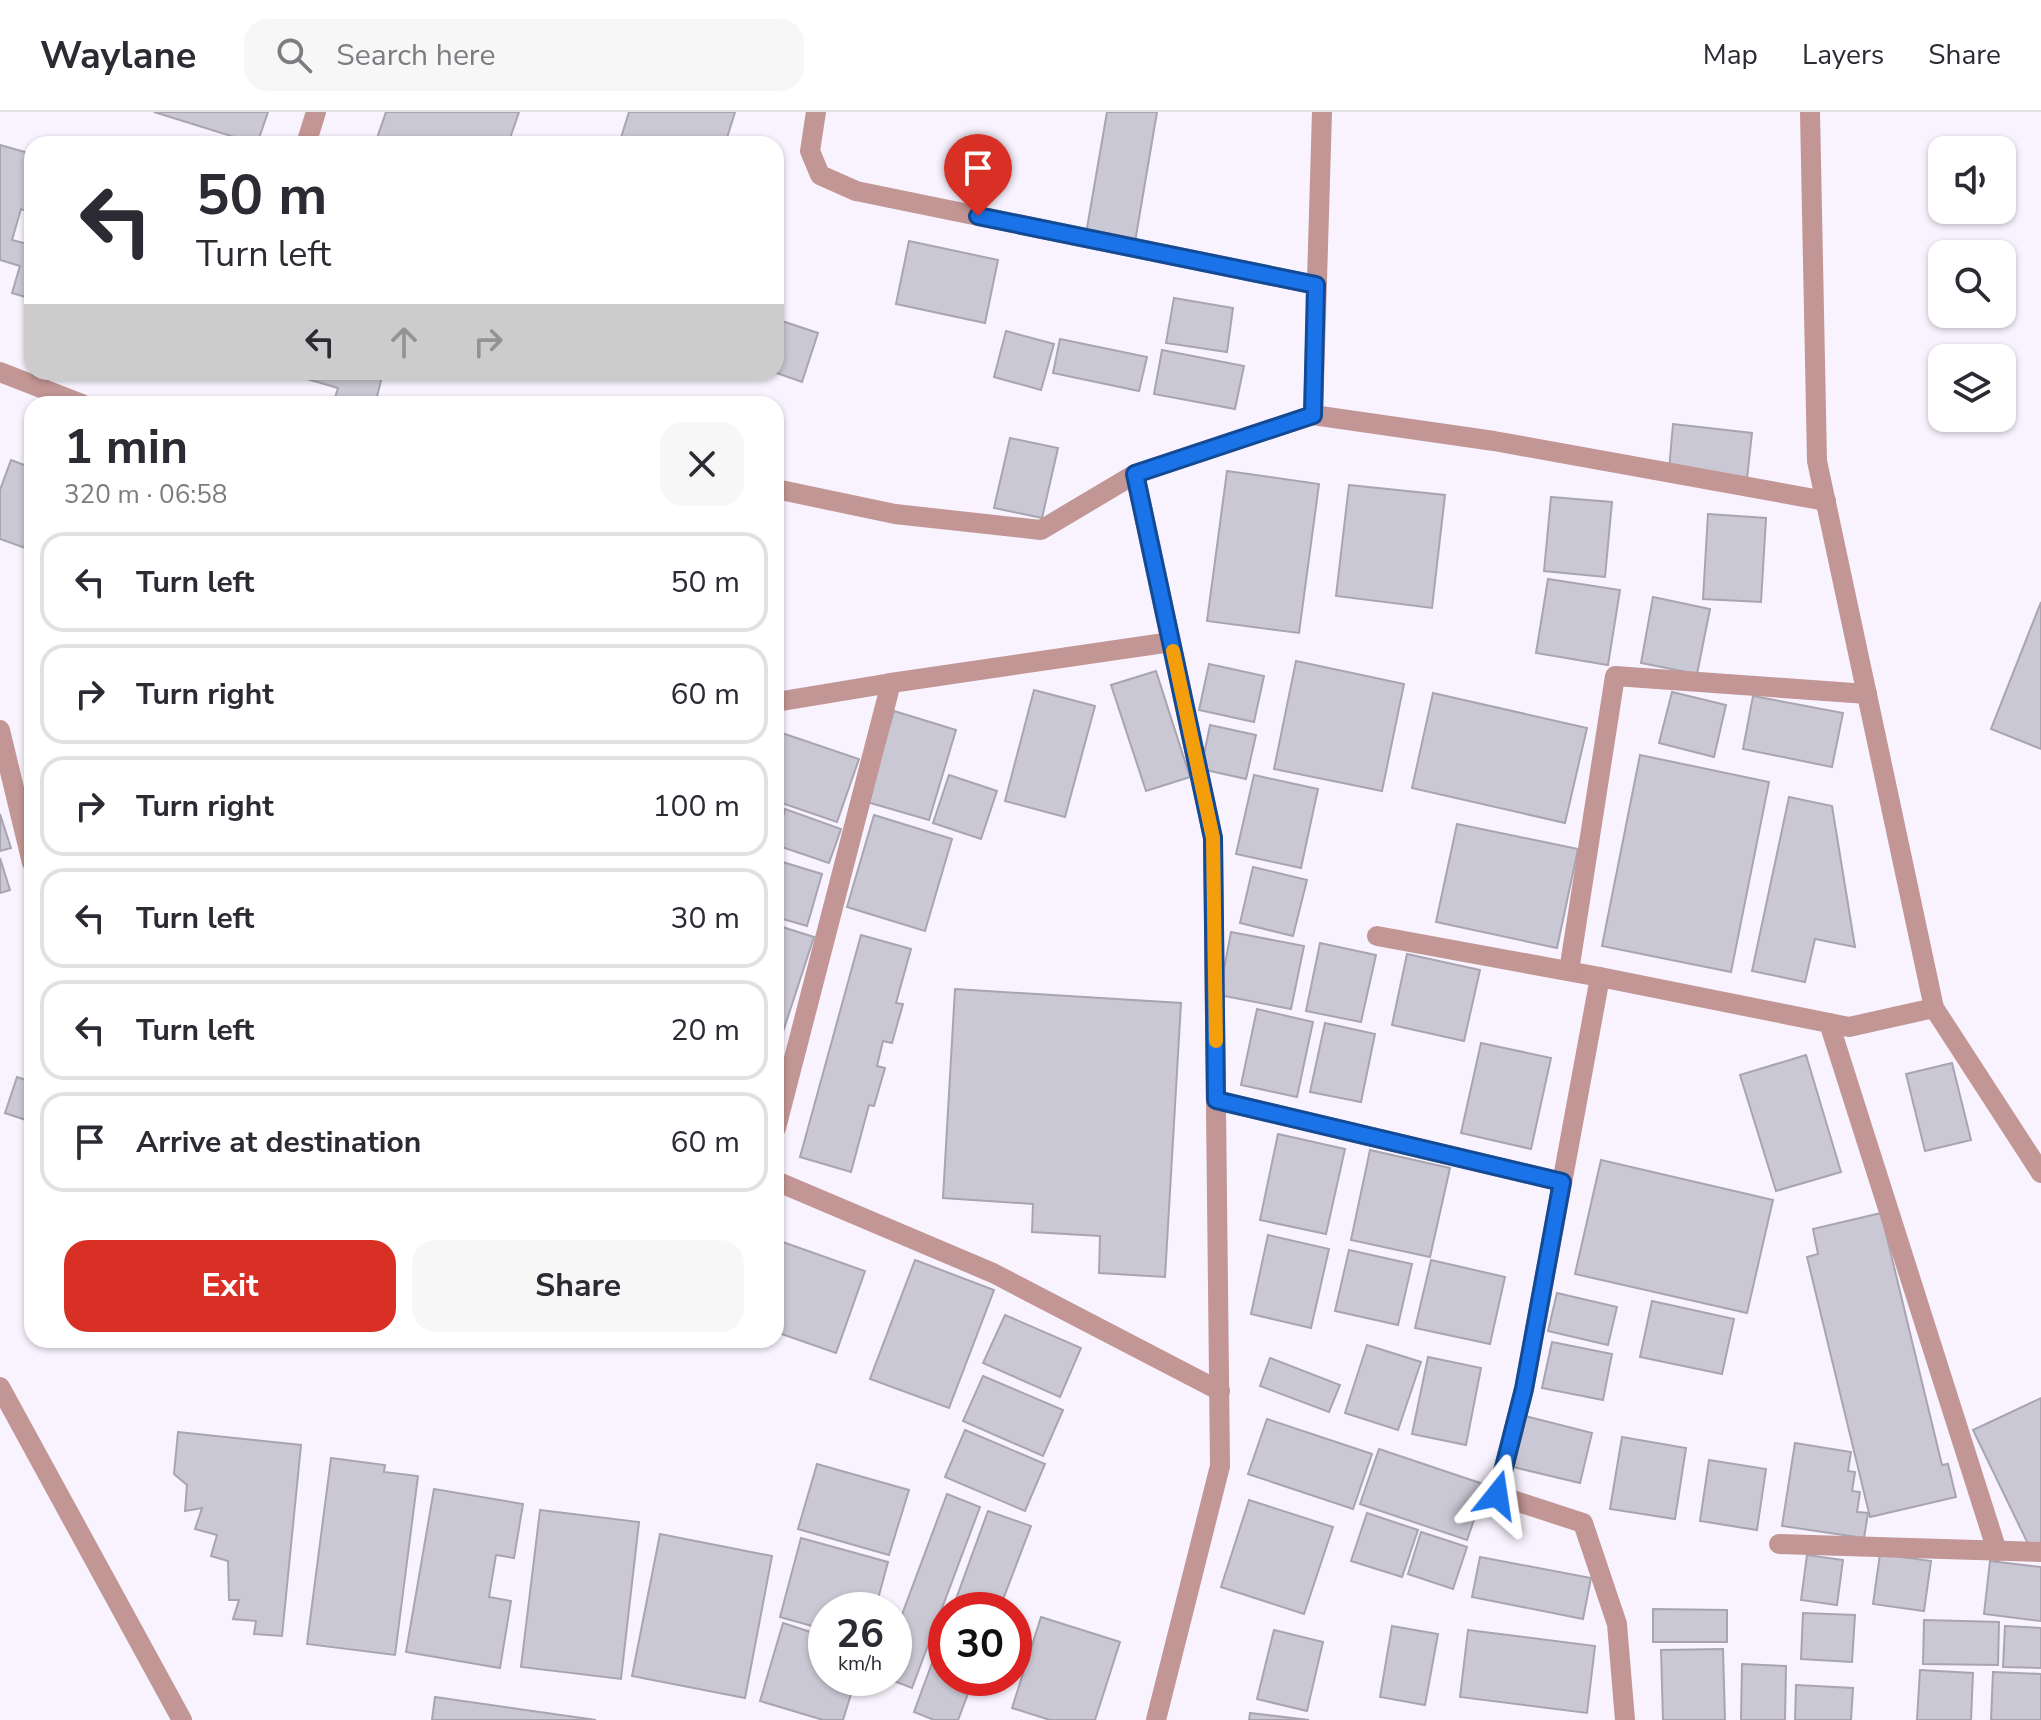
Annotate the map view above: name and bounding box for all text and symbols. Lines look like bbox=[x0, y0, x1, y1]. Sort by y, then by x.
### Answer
search box bbox=[244, 19, 804, 91]
text: Waylane bbox=[40, 30, 196, 81]
icon: search bbox=[272, 33, 316, 77]
text: Search here bbox=[336, 35, 495, 76]
text: Map bbox=[1703, 36, 1758, 74]
text: Layers bbox=[1802, 36, 1884, 74]
text: Share bbox=[1928, 36, 2001, 74]
pin bbox=[944, 134, 1012, 216]
map controls bbox=[1928, 136, 2016, 432]
button: sound bbox=[1928, 136, 2016, 224]
icon: arrive bbox=[956, 146, 1000, 190]
text: 50 m bbox=[196, 157, 327, 234]
icon: left bbox=[64, 168, 168, 272]
text: Turn left bbox=[196, 230, 331, 279]
button: search bbox=[1928, 240, 2016, 328]
icon: left bbox=[298, 320, 342, 364]
icon: ahead bbox=[382, 320, 426, 364]
icon: right bbox=[466, 320, 510, 364]
button: layers bbox=[1928, 344, 2016, 432]
text: 1 min bbox=[64, 414, 188, 480]
button: close bbox=[660, 422, 744, 506]
text: 320 m · 06:58 bbox=[64, 477, 227, 512]
icon: left bbox=[68, 560, 112, 604]
text: Turn left bbox=[136, 562, 254, 603]
text: 50 m bbox=[671, 562, 740, 603]
icon: right bbox=[68, 672, 112, 716]
text: Turn right bbox=[136, 674, 274, 715]
text: 60 m bbox=[671, 674, 740, 715]
icon: right bbox=[68, 784, 112, 828]
text: Turn right bbox=[136, 786, 274, 827]
text: 100 m bbox=[653, 786, 740, 827]
icon: left bbox=[68, 896, 112, 940]
text: Turn left bbox=[136, 898, 254, 939]
text: 30 m bbox=[671, 898, 740, 939]
icon: left bbox=[68, 1008, 112, 1052]
text: Turn left bbox=[136, 1010, 254, 1051]
text: 20 m bbox=[671, 1010, 740, 1051]
icon: arrive bbox=[68, 1120, 112, 1164]
text: Arrive at destination bbox=[136, 1122, 421, 1163]
text: 60 m bbox=[671, 1122, 740, 1163]
button: Exit bbox=[64, 1240, 396, 1332]
button: Share bbox=[412, 1240, 744, 1332]
position arrow bbox=[1455, 1453, 1539, 1537]
speed limit sign: 30 bbox=[928, 1592, 1032, 1696]
text: 26 bbox=[836, 1607, 884, 1661]
text: km/h bbox=[838, 1650, 882, 1677]

